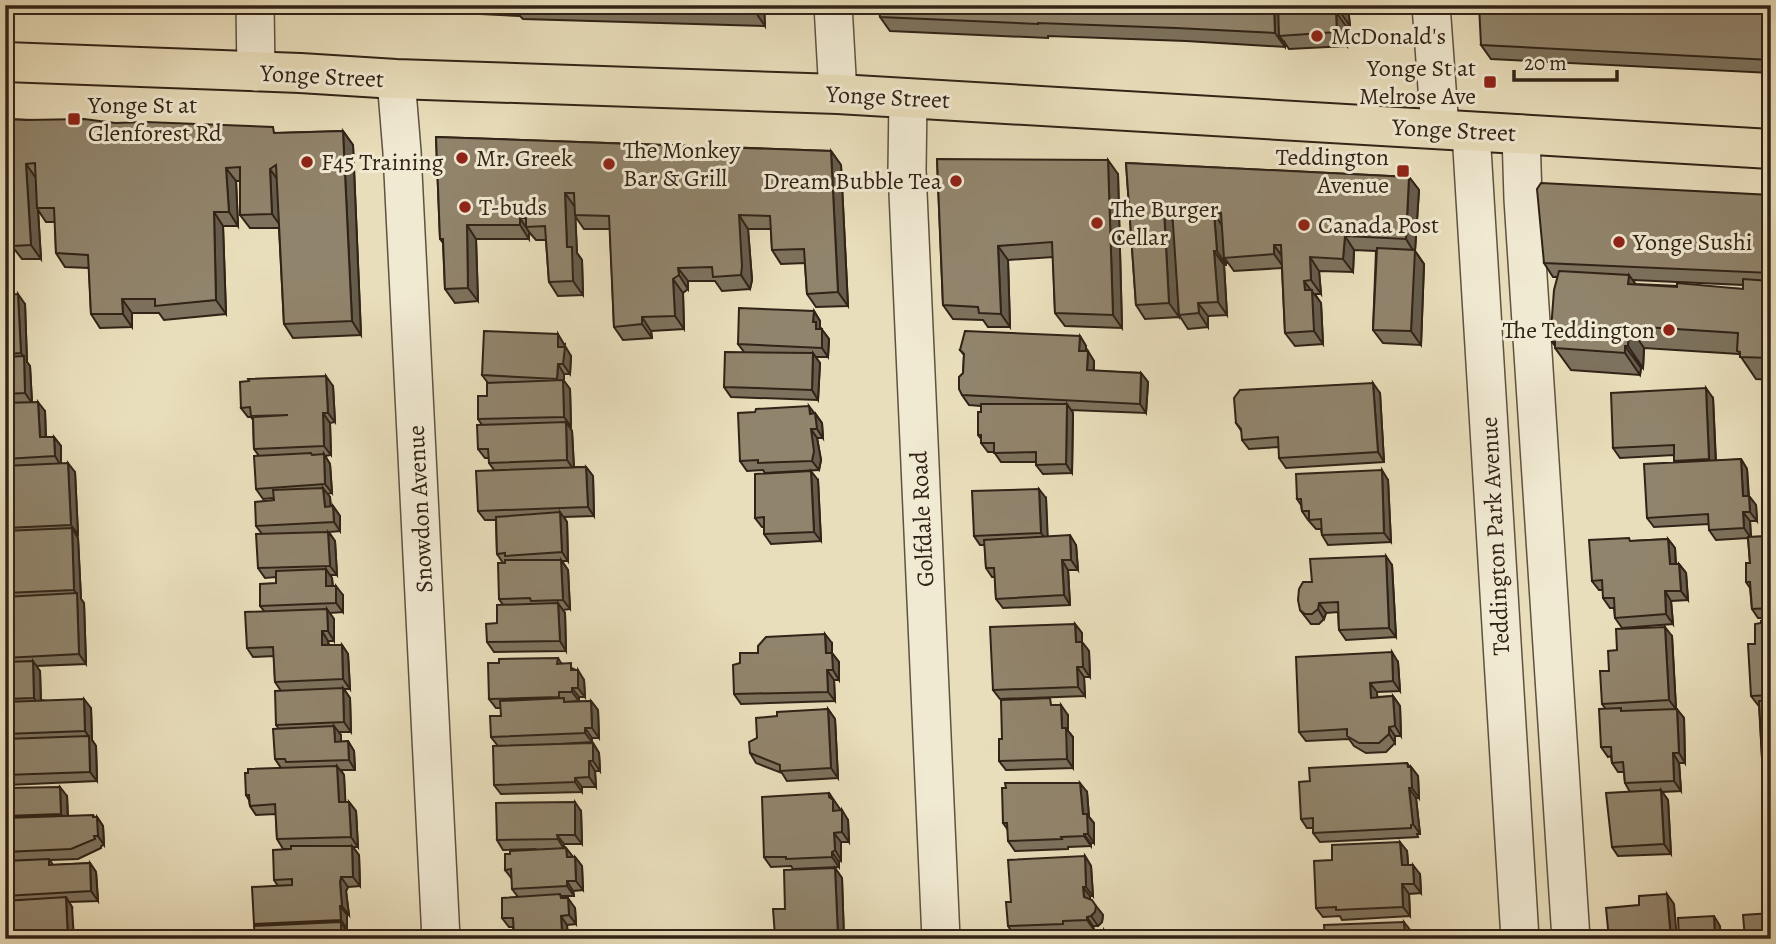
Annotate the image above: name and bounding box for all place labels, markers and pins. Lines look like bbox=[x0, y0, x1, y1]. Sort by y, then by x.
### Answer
place label: McDonald's bbox=[1331, 20, 1446, 52]
marker: McDonald's bbox=[1309, 28, 1325, 44]
place label: Yonge St at Melrose Ave bbox=[1359, 52, 1476, 112]
marker: Yonge St at Melrose Ave bbox=[1482, 74, 1498, 90]
place label: Yonge St at Glenforest Rd bbox=[87, 89, 222, 149]
marker: Yonge St at Glenforest Rd bbox=[66, 111, 82, 127]
place label: The Monkey Bar & Grill bbox=[623, 134, 740, 194]
place label: Teddington Avenue bbox=[1276, 141, 1389, 201]
place label: Mr. Greek bbox=[476, 142, 573, 174]
place label: F45 Training bbox=[321, 146, 444, 178]
marker: Mr. Greek bbox=[454, 150, 470, 166]
marker: F45 Training bbox=[299, 154, 315, 170]
marker: The Monkey Bar & Grill bbox=[601, 156, 617, 172]
marker: Teddington Avenue bbox=[1395, 163, 1411, 179]
place label: Dream Bubble Tea bbox=[763, 165, 943, 197]
marker: Dream Bubble Tea bbox=[948, 173, 964, 189]
place label: T-buds bbox=[479, 191, 547, 223]
place label: The Burger Cellar bbox=[1111, 193, 1219, 253]
marker: T-buds bbox=[457, 199, 473, 215]
place label: Canada Post bbox=[1318, 209, 1439, 241]
marker: The Burger Cellar bbox=[1089, 215, 1105, 231]
marker: Canada Post bbox=[1296, 217, 1312, 233]
place label: Yonge Sushi bbox=[1632, 226, 1753, 258]
marker: Yonge Sushi bbox=[1611, 234, 1627, 250]
place label: The Teddington bbox=[1503, 314, 1655, 346]
marker: The Teddington bbox=[1661, 322, 1677, 338]

